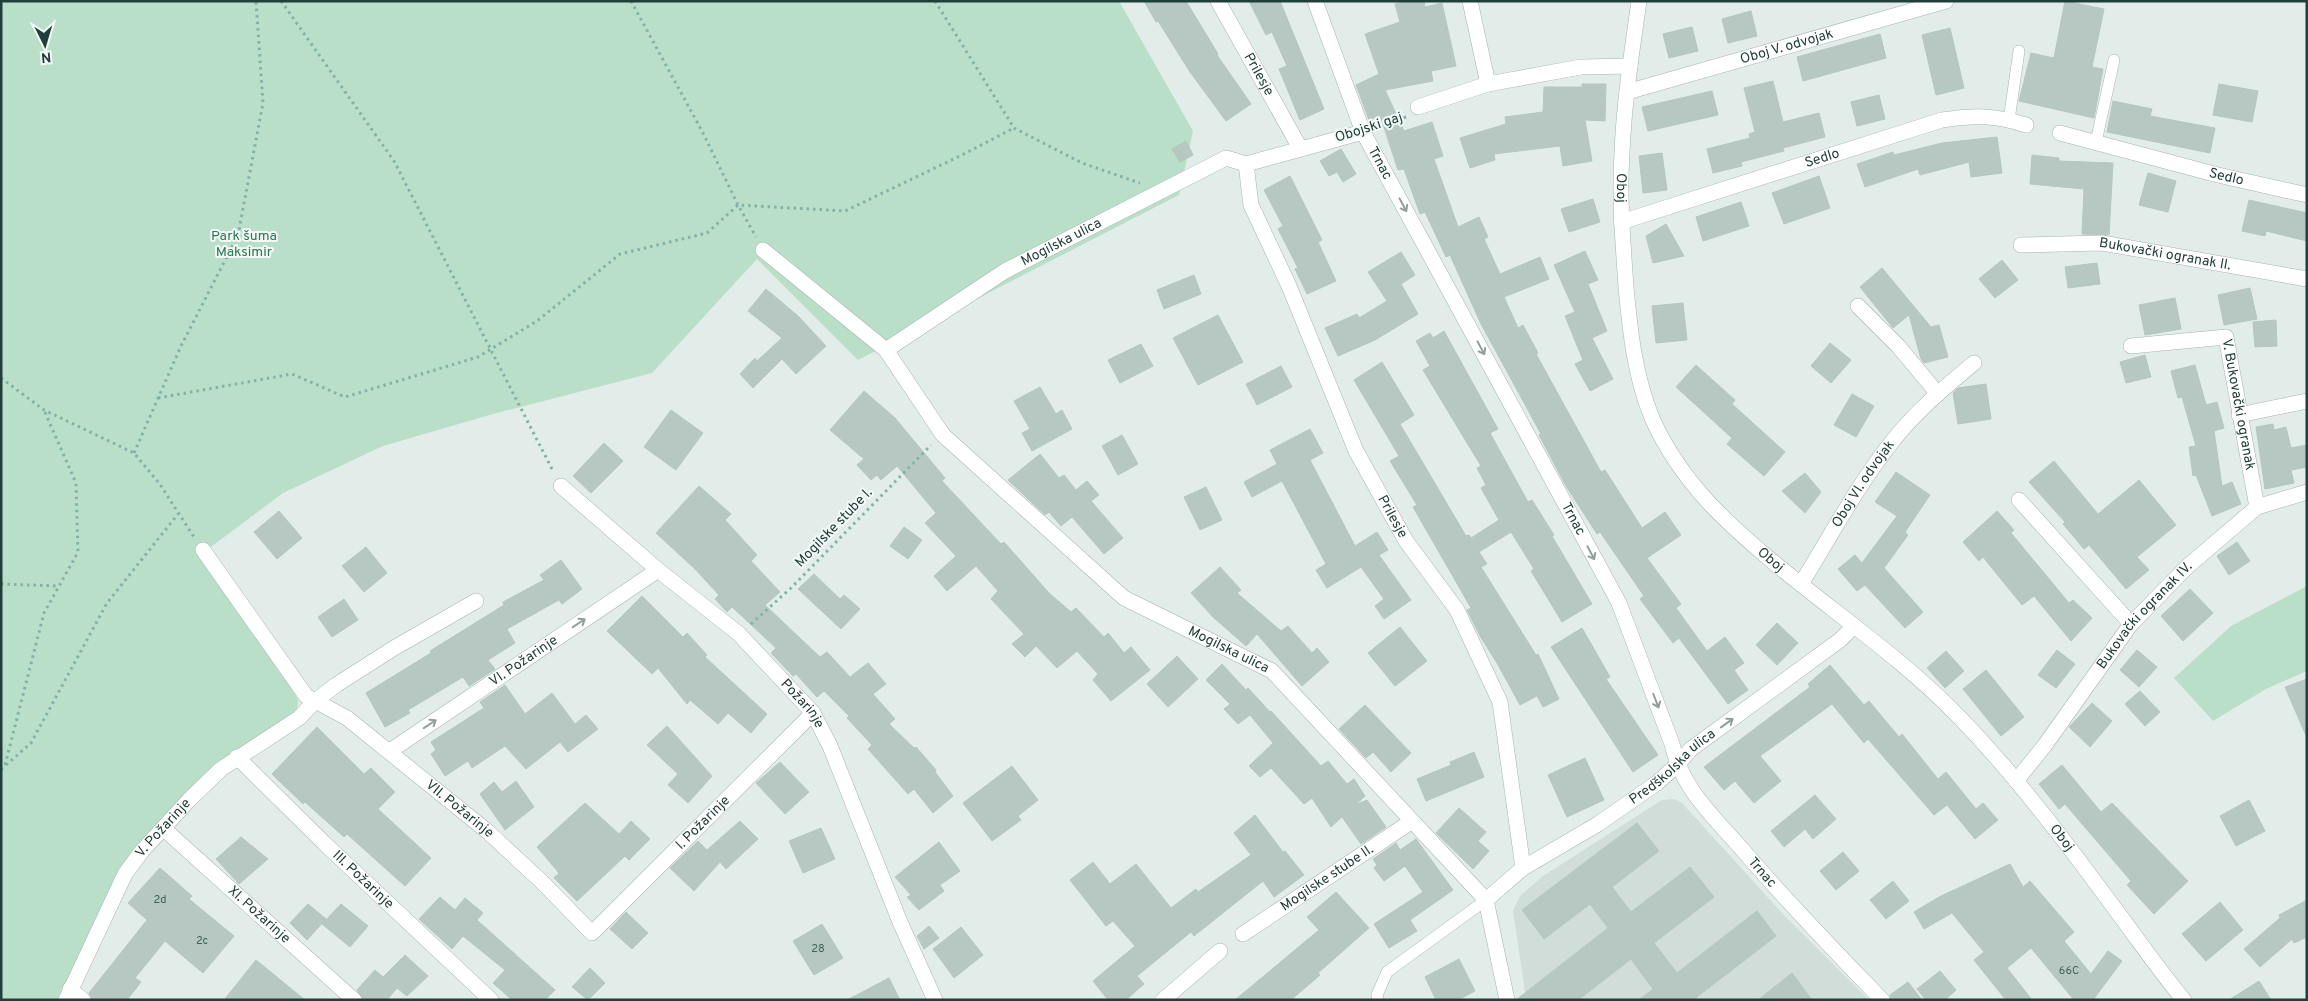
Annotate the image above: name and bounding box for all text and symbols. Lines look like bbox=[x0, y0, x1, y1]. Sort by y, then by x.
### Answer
north arrow bbox=[20, 20, 70, 70]
street label: Oboj V. odvojak bbox=[1738, 25, 1835, 68]
text: N bbox=[40, 48, 52, 65]
street label: Prilesje bbox=[1240, 50, 1278, 99]
street label: Obojski gaj bbox=[1333, 109, 1405, 147]
street label: Trnac bbox=[1364, 144, 1396, 183]
street label: Sedlo bbox=[1803, 145, 1842, 172]
street label: Sedlo bbox=[2207, 164, 2246, 189]
street label: Oboj bbox=[1612, 173, 1630, 203]
one-way arrow bbox=[1398, 198, 1408, 213]
street label: Mogilska ulica bbox=[1018, 215, 1104, 270]
park label: Park šuma Maksimir bbox=[211, 228, 277, 261]
street label: Bukovački ogranak II. bbox=[2098, 234, 2232, 274]
street label: V. Bukovački ogranak bbox=[2218, 337, 2259, 472]
one-way arrow bbox=[1476, 341, 1486, 355]
street label: Oboj VI. odvojak bbox=[1828, 437, 1898, 531]
street label: Mogilske stube I. bbox=[792, 485, 876, 571]
street label: Prilesje bbox=[1374, 492, 1411, 541]
street label: Trnac bbox=[1558, 500, 1589, 538]
street label: Oboj bbox=[1754, 544, 1788, 576]
one-way arrow bbox=[1587, 545, 1597, 559]
street label: Bukovački ogranak IV. bbox=[2093, 558, 2196, 672]
one-way arrow bbox=[572, 618, 586, 628]
street label: Mogilska ulica bbox=[1185, 622, 1272, 677]
street label: VI. Požarinje bbox=[486, 632, 561, 690]
street label: Požarinje bbox=[777, 675, 828, 731]
one-way arrow bbox=[1652, 693, 1661, 709]
one-way arrow bbox=[1720, 717, 1733, 728]
one-way arrow bbox=[423, 719, 437, 729]
street label: Predškolska ulica bbox=[1626, 725, 1719, 808]
street label: VII. Požarinje bbox=[422, 776, 497, 842]
street label: I. Požarinje bbox=[672, 792, 734, 853]
street label: V. Požarinje bbox=[132, 795, 194, 861]
street label: Oboj bbox=[2046, 821, 2078, 855]
street label: Mogilske stube II. bbox=[1277, 841, 1377, 915]
street label: III. Požarinje bbox=[329, 847, 397, 913]
street label: Trnac bbox=[1744, 854, 1780, 891]
street label: XI. Požarinje bbox=[224, 882, 294, 947]
house number: 2d bbox=[154, 893, 166, 907]
house number: 2c bbox=[196, 934, 208, 948]
house number: 28 bbox=[811, 942, 825, 956]
house number: 66C bbox=[2059, 964, 2079, 978]

